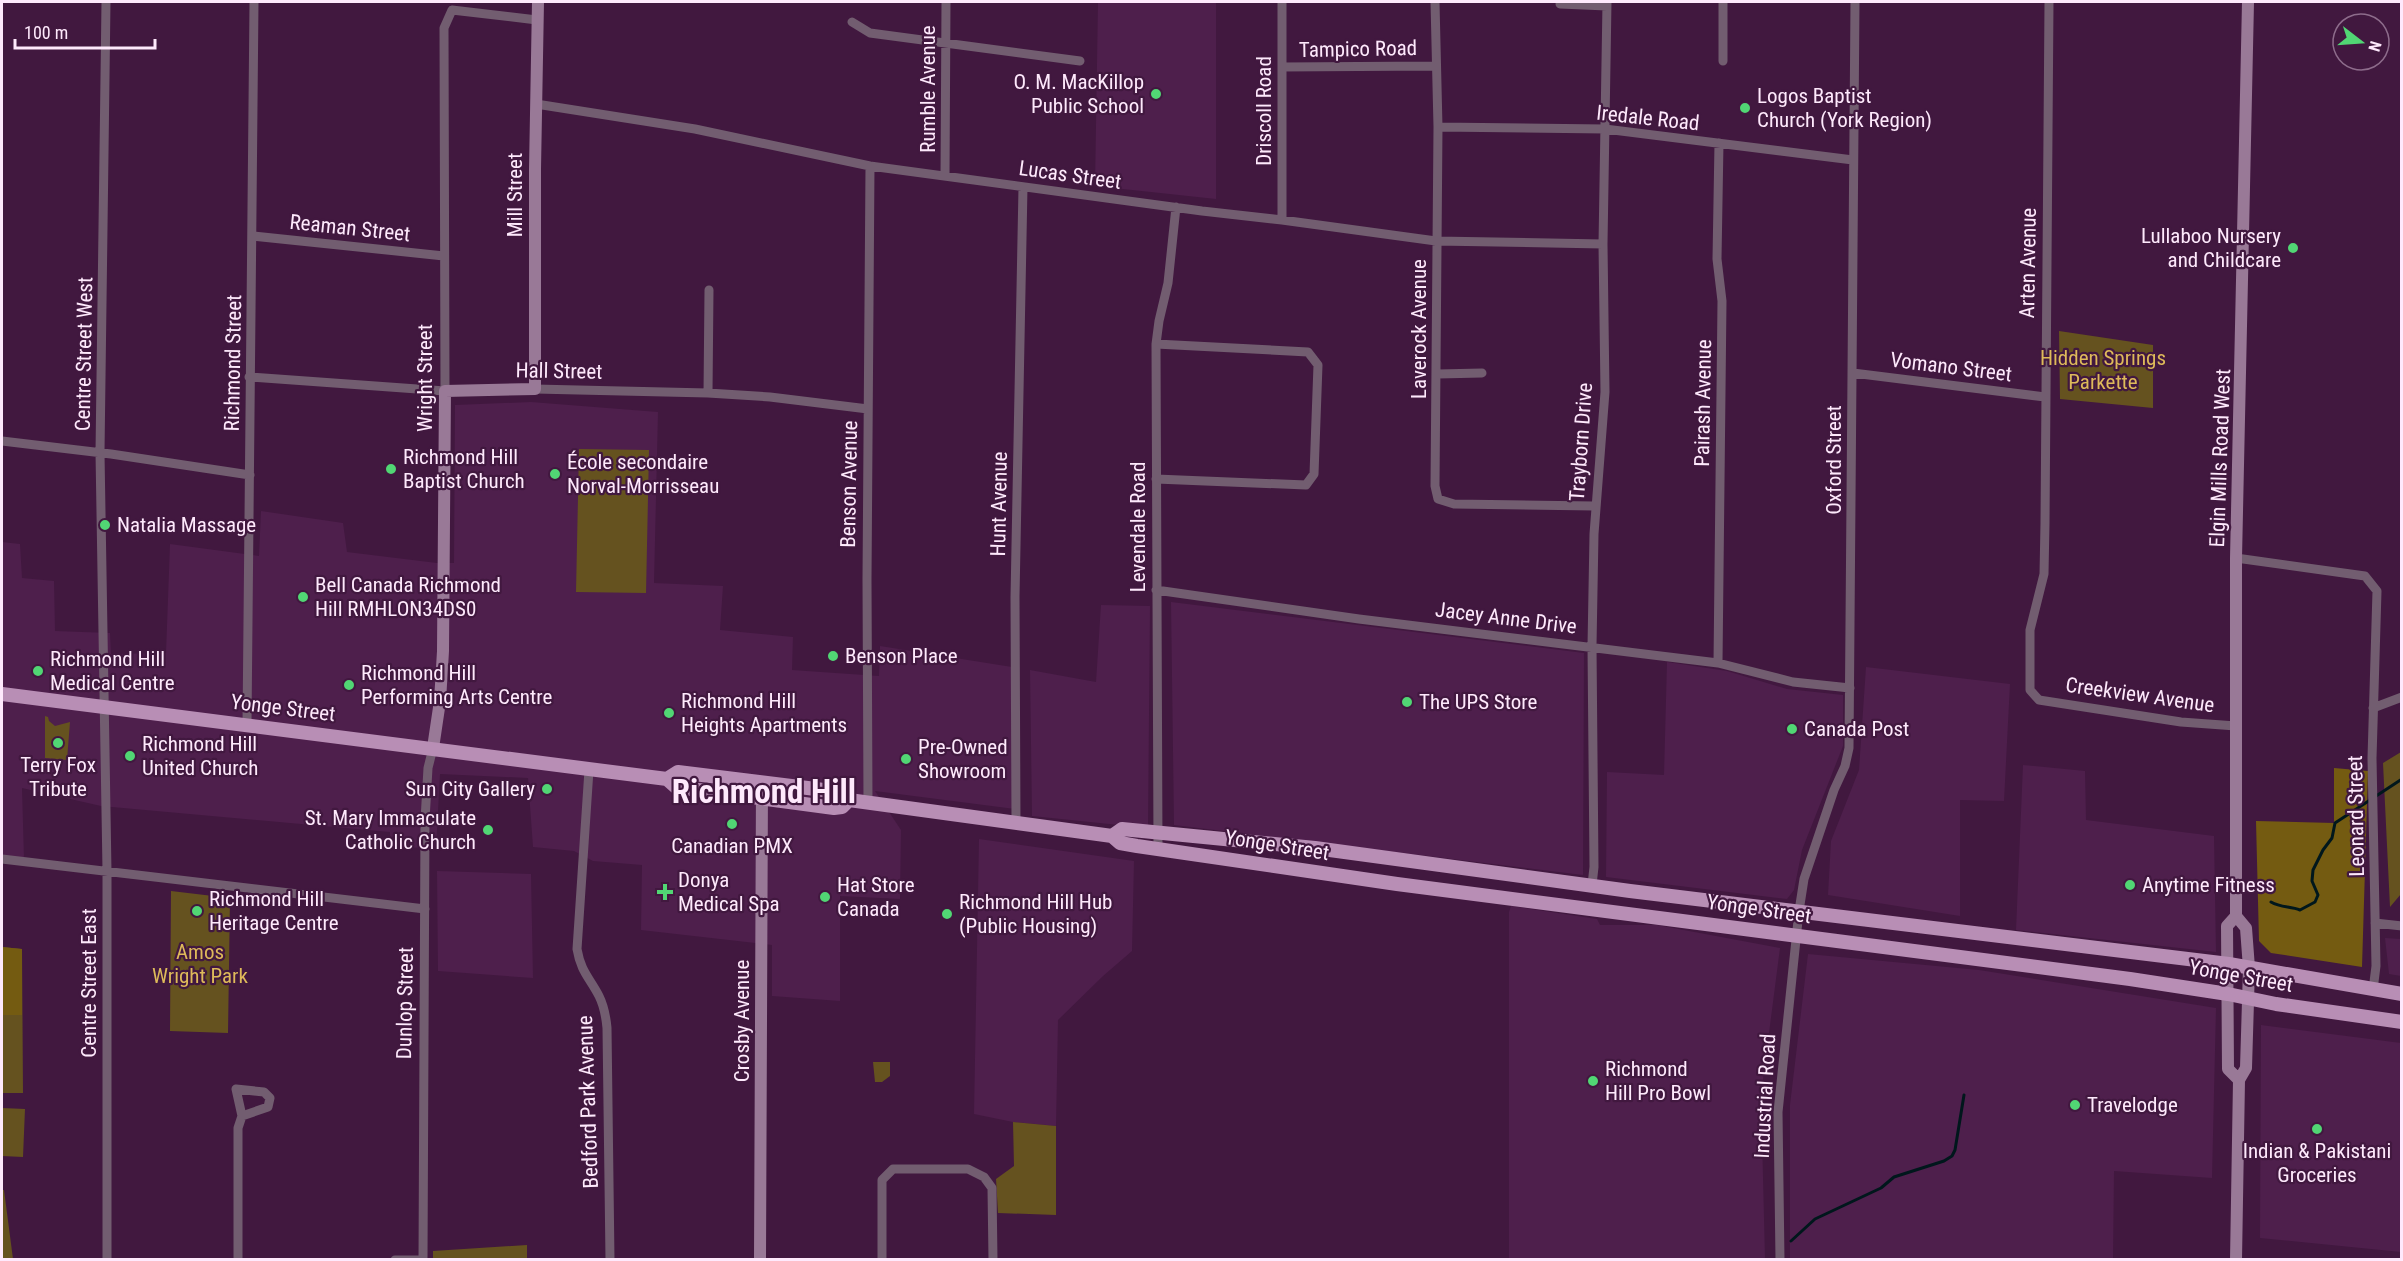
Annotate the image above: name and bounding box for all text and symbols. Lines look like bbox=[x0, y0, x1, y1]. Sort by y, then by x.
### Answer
scale bar bbox=[15, 12, 154, 50]
north arrow bbox=[2331, 12, 2391, 72]
text: 100 m bbox=[24, 22, 68, 43]
street label: Rumble Avenue bbox=[916, 25, 940, 153]
street label: Tampico Road bbox=[1299, 36, 1417, 62]
text: N bbox=[2364, 39, 2385, 54]
street label: Driscoll Road bbox=[1252, 56, 1276, 166]
place label: O. M. MacKillop Public School bbox=[1013, 70, 1144, 118]
place label: Logos Baptist Church (York Region) bbox=[1757, 84, 1932, 132]
marker: O. M. MacKillop Public School bbox=[1149, 87, 1163, 101]
street label: Iredale Road bbox=[1595, 101, 1701, 135]
marker: Logos Baptist Church (York Region) bbox=[1738, 101, 1752, 115]
street label: Mill Street bbox=[503, 153, 527, 237]
street label: Lucas Street bbox=[1017, 156, 1123, 194]
street label: Arten Avenue bbox=[2015, 207, 2041, 318]
street label: Reaman Street bbox=[289, 210, 411, 246]
place label: Lullaboo Nursery and Childcare bbox=[2141, 224, 2281, 272]
marker: Lullaboo Nursery and Childcare bbox=[2286, 241, 2300, 255]
street label: Laverock Avenue bbox=[1407, 259, 1431, 399]
street label: Centre Street West bbox=[71, 277, 97, 431]
street label: Richmond Street bbox=[220, 294, 246, 432]
street label: Wright Street bbox=[413, 324, 437, 432]
street label: Pairash Avenue bbox=[1690, 339, 1716, 467]
park label: Hidden Springs Parkette bbox=[2040, 346, 2166, 394]
street label: Vomano Street bbox=[1889, 348, 2013, 386]
street label: Hall Street bbox=[515, 358, 603, 384]
street label: Elgin Mills Road West bbox=[2205, 368, 2235, 548]
street label: Trayborn Drive bbox=[1565, 382, 1597, 502]
street label: Oxford Street bbox=[1822, 405, 1846, 515]
street label: Benson Avenue bbox=[836, 420, 862, 548]
place label: Richmond Hill Baptist Church bbox=[403, 445, 525, 493]
place label: École secondaire Norval-Morrisseau bbox=[567, 450, 719, 498]
street label: Hunt Avenue bbox=[986, 451, 1012, 557]
marker: Richmond Hill Baptist Church bbox=[384, 462, 398, 476]
street label: Levendale Road bbox=[1126, 462, 1150, 592]
marker: École secondaire Norval-Morrisseau bbox=[548, 467, 562, 481]
place label: Natalia Massage bbox=[117, 513, 256, 537]
marker: Natalia Massage bbox=[98, 518, 112, 532]
place label: Bell Canada Richmond Hill RMHLON34DS0 bbox=[315, 573, 501, 621]
marker: Bell Canada Richmond Hill RMHLON34DS0 bbox=[296, 590, 310, 604]
street label: Jacey Anne Drive bbox=[1434, 597, 1578, 639]
place label: Benson Place bbox=[845, 644, 958, 668]
place label: Richmond Hill Medical Centre bbox=[50, 647, 175, 695]
marker: Benson Place bbox=[826, 649, 840, 663]
place label: Richmond Hill Performing Arts Centre bbox=[361, 661, 552, 709]
marker: Richmond Hill Medical Centre bbox=[31, 664, 45, 678]
street label: Creekview Avenue bbox=[2064, 673, 2216, 717]
marker: Richmond Hill Performing Arts Centre bbox=[342, 678, 356, 692]
place label: Richmond Hill Heights Apartments bbox=[681, 689, 847, 737]
street label: Yonge Street bbox=[229, 690, 337, 726]
place label: The UPS Store bbox=[1419, 690, 1538, 714]
marker: The UPS Store bbox=[1400, 695, 1414, 709]
marker: Richmond Hill Heights Apartments bbox=[662, 706, 676, 720]
place label: Canada Post bbox=[1804, 717, 1909, 741]
marker: Canada Post bbox=[1785, 722, 1799, 736]
place label: Richmond Hill United Church bbox=[142, 732, 258, 780]
place label: Pre-Owned Showroom bbox=[918, 735, 1008, 783]
marker: Terry Fox Tribute bbox=[51, 736, 65, 750]
marker: Richmond Hill United Church bbox=[123, 749, 137, 763]
marker: Pre-Owned Showroom bbox=[899, 752, 913, 766]
place label: Terry Fox Tribute bbox=[20, 753, 96, 801]
street label: Leonard Street bbox=[2343, 755, 2369, 877]
district label: Richmond Hill bbox=[672, 772, 856, 811]
place label: Sun City Gallery bbox=[405, 777, 535, 801]
marker: Sun City Gallery bbox=[540, 782, 554, 796]
place label: St. Mary Immaculate Catholic Church bbox=[305, 806, 476, 854]
marker: Canadian PMX bbox=[725, 817, 739, 831]
marker: St. Mary Immaculate Catholic Church bbox=[481, 823, 495, 837]
street label: Yonge Street bbox=[1223, 825, 1331, 865]
place label: Canadian PMX bbox=[671, 834, 793, 858]
place label: Donya Medical Spa bbox=[678, 868, 780, 916]
place label: Hat Store Canada bbox=[837, 873, 915, 921]
place label: Anytime Fitness bbox=[2142, 873, 2275, 897]
marker: Anytime Fitness bbox=[2123, 878, 2137, 892]
marker: Donya Medical Spa bbox=[656, 883, 674, 901]
place label: Richmond Hill Heritage Centre bbox=[209, 887, 339, 935]
marker: Hat Store Canada bbox=[818, 890, 832, 904]
place label: Richmond Hill Hub (Public Housing) bbox=[959, 890, 1112, 938]
street label: Yonge Street bbox=[1705, 890, 1813, 928]
marker: Richmond Hill Heritage Centre bbox=[190, 904, 204, 918]
marker: Richmond Hill Hub (Public Housing) bbox=[940, 907, 954, 921]
street label: Centre Street East bbox=[77, 908, 101, 1058]
park label: Amos Wright Park bbox=[152, 940, 249, 988]
street label: Dunlop Street bbox=[392, 947, 418, 1059]
street label: Yonge Street bbox=[2187, 955, 2295, 997]
street label: Crosby Avenue bbox=[730, 960, 754, 1082]
street label: Bedford Park Avenue bbox=[573, 1015, 603, 1189]
street label: Industrial Road bbox=[1750, 1033, 1780, 1159]
place label: Richmond Hill Pro Bowl bbox=[1605, 1057, 1711, 1105]
marker: Richmond Hill Pro Bowl bbox=[1586, 1074, 1600, 1088]
place label: Travelodge bbox=[2087, 1093, 2178, 1117]
marker: Travelodge bbox=[2068, 1098, 2082, 1112]
marker: Indian & Pakistani Groceries bbox=[2310, 1122, 2324, 1136]
place label: Indian & Pakistani Groceries bbox=[2243, 1139, 2391, 1187]

